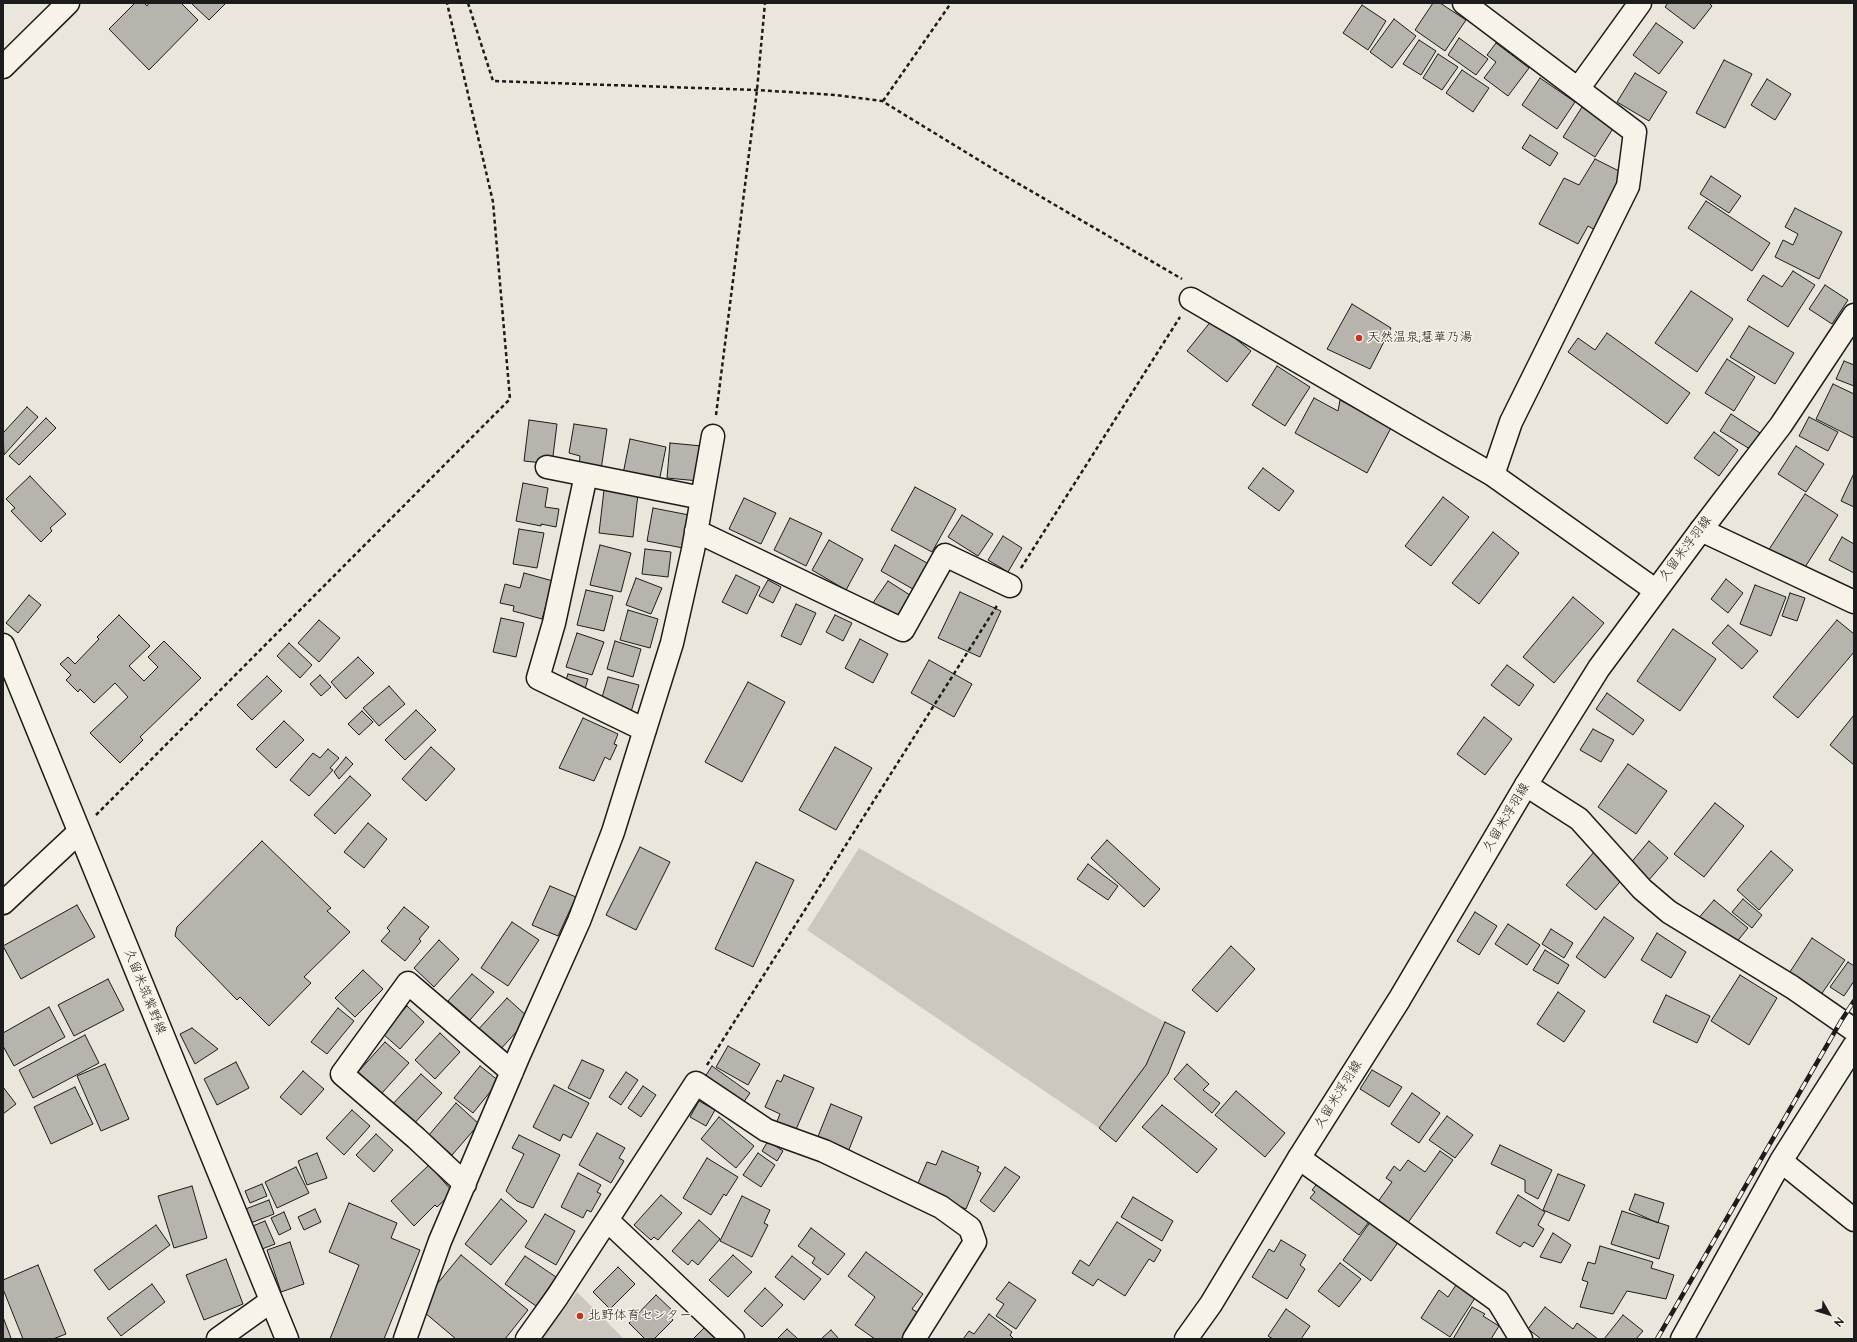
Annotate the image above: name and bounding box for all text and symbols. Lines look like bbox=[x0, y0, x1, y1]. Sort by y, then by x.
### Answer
place label: 天然温泉;慧華乃湯 bbox=[1367, 330, 1473, 346]
marker: 天然温泉;慧華乃湯 bbox=[1354, 333, 1364, 343]
street label: 久留米浮羽線 bbox=[1656, 513, 1716, 585]
street label: 久留米浮羽線 bbox=[1480, 781, 1534, 855]
street label: 久留米筑紫野線 bbox=[120, 947, 168, 1037]
street label: 久留米浮羽線 bbox=[1312, 1058, 1366, 1132]
north arrow bbox=[1809, 1294, 1849, 1334]
place label: 北野体育センター bbox=[588, 1308, 692, 1324]
marker: 北野体育センター bbox=[575, 1311, 585, 1321]
text: N bbox=[1831, 1314, 1847, 1329]

